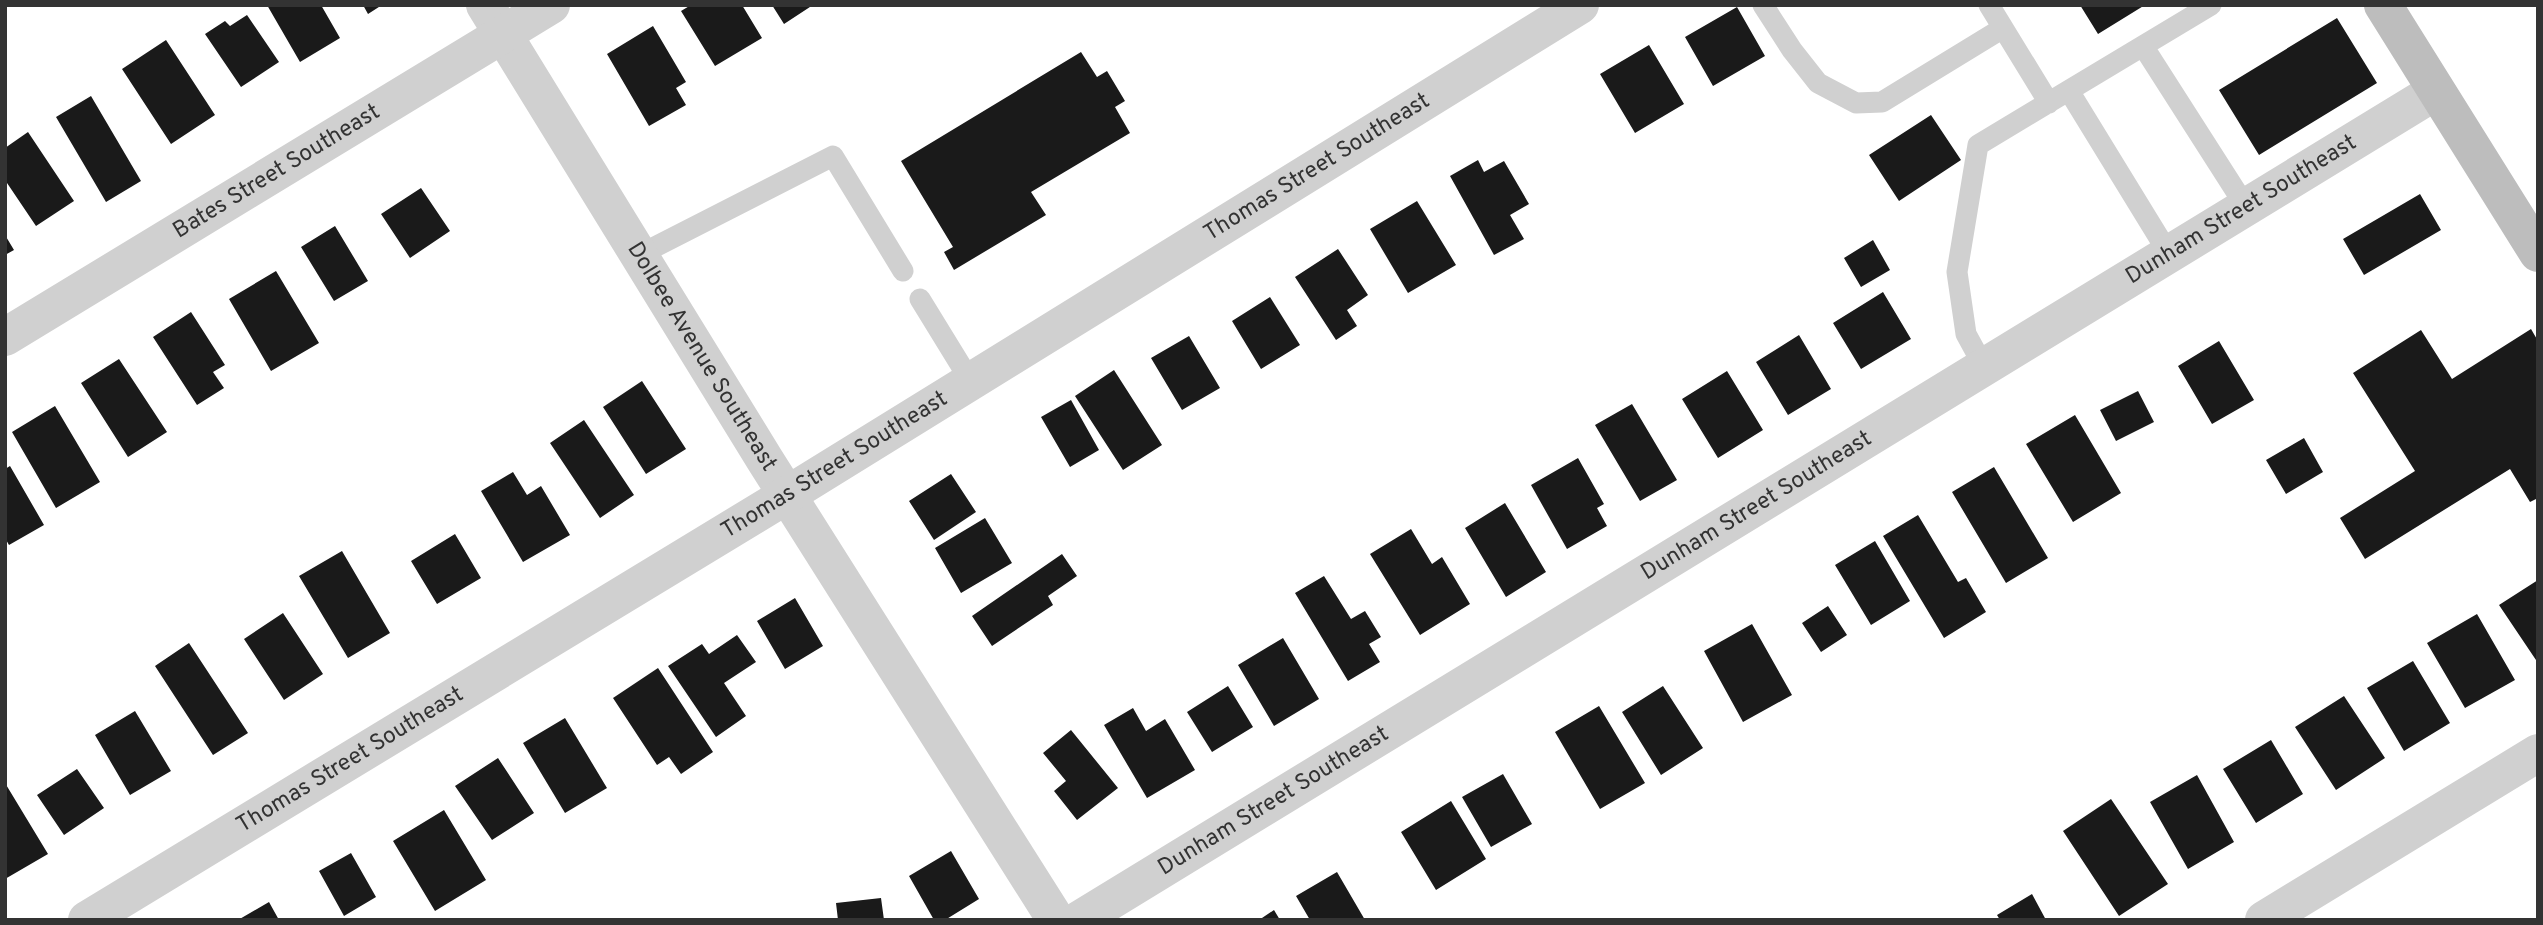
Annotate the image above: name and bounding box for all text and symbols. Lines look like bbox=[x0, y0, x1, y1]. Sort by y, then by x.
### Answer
street label: Thomas Street Southeast bbox=[1199, 87, 1435, 248]
street label: Bates Street Southeast bbox=[168, 98, 385, 246]
street label: Dunham Street Southeast bbox=[2121, 128, 2362, 291]
street label: Dolbee Avenue Southeast bbox=[620, 237, 783, 477]
street label: Thomas Street Southeast bbox=[716, 385, 953, 546]
street label: Dunham Street Southeast bbox=[1636, 425, 1877, 588]
street label: Thomas Street Southeast bbox=[231, 680, 469, 840]
street label: Dunham Street Southeast bbox=[1153, 720, 1394, 883]

